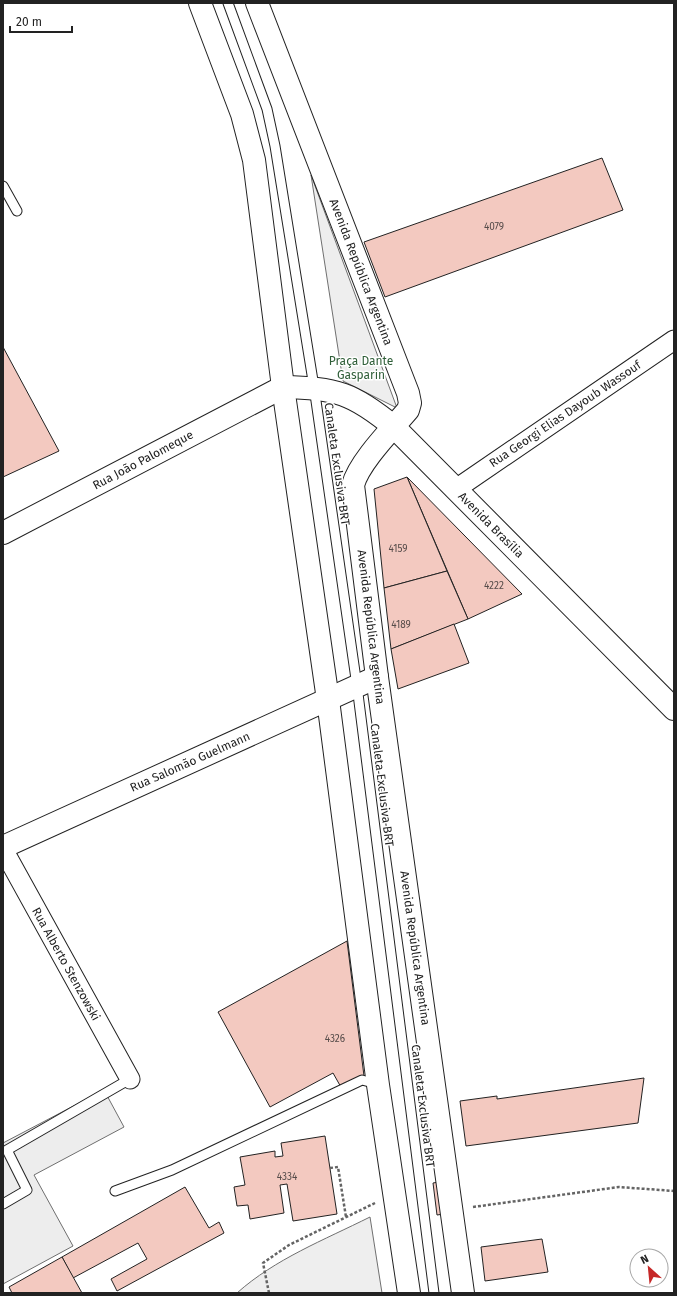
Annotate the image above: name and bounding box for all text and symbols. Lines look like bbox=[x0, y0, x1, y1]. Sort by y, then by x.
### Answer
scale bar bbox=[10, 8, 72, 34]
text: 20 m bbox=[16, 15, 42, 29]
street label: Avenida República Argentina bbox=[327, 197, 395, 347]
house number: 4079 bbox=[484, 221, 504, 233]
park label: Praça Dante Gasparin bbox=[329, 354, 393, 382]
street label: Rua Georgi Elias Dayoub Wassouf bbox=[486, 357, 644, 470]
street label: Canaleta Exclusiva BRT bbox=[321, 402, 353, 527]
street label: Rua João Palomeque bbox=[90, 428, 196, 492]
street label: Avenida Brasília bbox=[455, 489, 527, 561]
house number: 4159 bbox=[388, 543, 408, 555]
street label: Avenida República Argentina bbox=[355, 549, 387, 705]
house number: 4222 bbox=[484, 580, 504, 592]
house number: 4189 bbox=[391, 619, 411, 631]
street label: Canaleta Exclusiva BRT bbox=[368, 723, 397, 848]
street label: Rua Salomão Guelmann bbox=[128, 729, 252, 795]
street label: Avenida República Argentina bbox=[397, 870, 433, 1026]
street label: Rua Alberto Stenzowski bbox=[29, 905, 103, 1023]
house number: 4326 bbox=[325, 1033, 345, 1045]
street label: Canaleta Exclusiva BRT bbox=[409, 1044, 438, 1169]
house number: 4334 bbox=[277, 1171, 298, 1183]
north arrow bbox=[629, 1248, 669, 1288]
text: N bbox=[638, 1252, 651, 1267]

